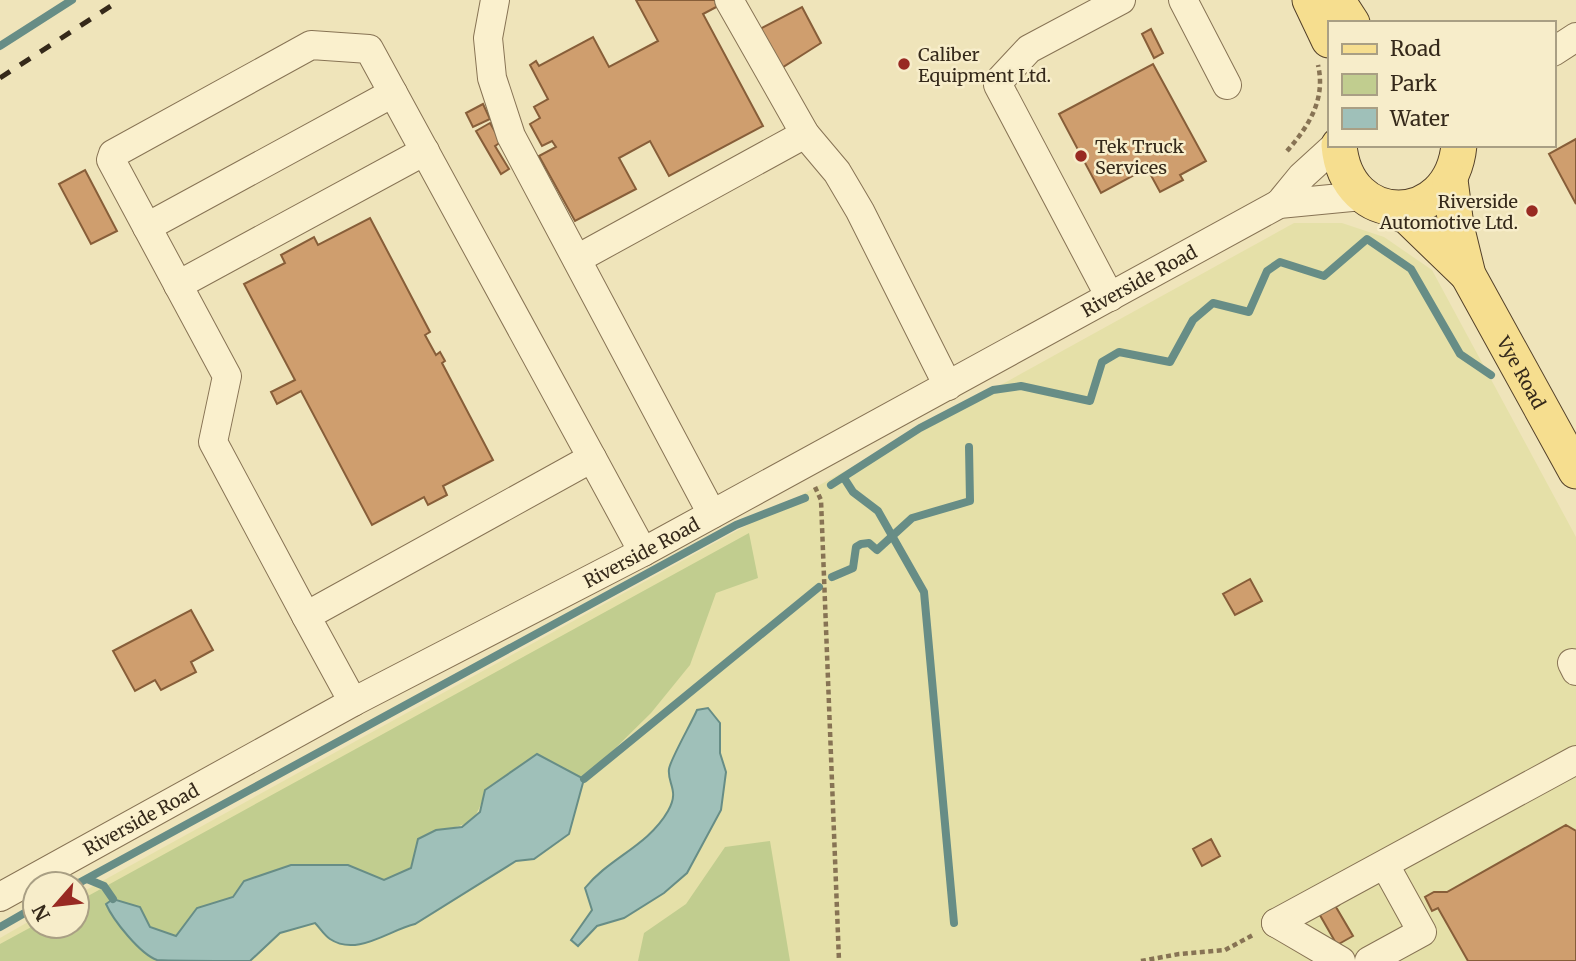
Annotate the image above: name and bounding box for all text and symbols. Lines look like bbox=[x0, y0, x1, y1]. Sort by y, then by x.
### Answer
legend bbox=[1328, 21, 1555, 147]
text: Road bbox=[1390, 35, 1441, 62]
place label: Caliber Equipment Ltd. bbox=[918, 43, 1051, 87]
marker: Caliber Equipment Ltd. bbox=[896, 56, 912, 72]
text: Park bbox=[1390, 70, 1437, 97]
text: Water bbox=[1389, 105, 1449, 132]
place label: Tek Truck Services bbox=[1095, 135, 1185, 179]
marker: Tek Truck Services bbox=[1073, 148, 1089, 164]
place label: Riverside Automotive Ltd. bbox=[1379, 190, 1518, 234]
marker: Riverside Automotive Ltd. bbox=[1524, 203, 1540, 219]
street label: Riverside Road bbox=[1077, 240, 1201, 322]
street label: Vye Road bbox=[1492, 331, 1551, 413]
street label: Riverside Road bbox=[579, 512, 703, 593]
street label: Riverside Road bbox=[79, 778, 203, 860]
north arrow bbox=[21, 870, 91, 940]
text: N bbox=[27, 901, 55, 925]

